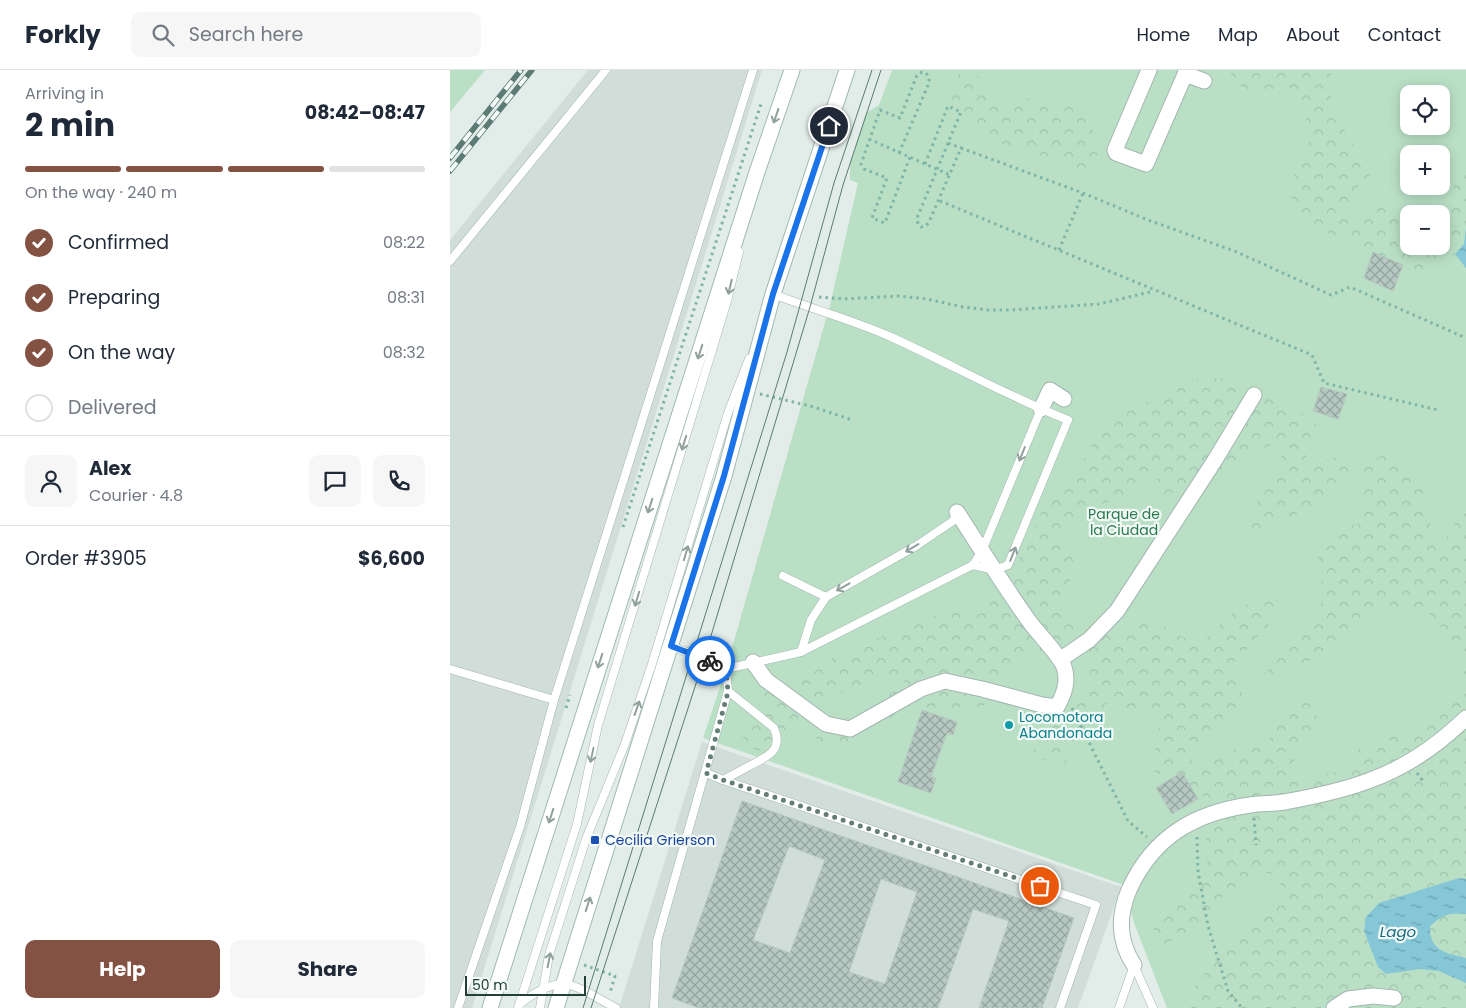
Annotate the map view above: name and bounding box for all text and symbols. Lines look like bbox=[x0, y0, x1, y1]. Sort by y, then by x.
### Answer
search box bbox=[131, 12, 481, 57]
text: Forkly bbox=[25, 18, 101, 51]
icon: search bbox=[149, 21, 177, 49]
text: Search here bbox=[189, 21, 303, 48]
text: Home bbox=[1136, 22, 1190, 47]
text: Map bbox=[1218, 22, 1258, 47]
text: About bbox=[1286, 22, 1340, 47]
text: Contact bbox=[1368, 22, 1441, 47]
text: Arriving in bbox=[25, 82, 104, 105]
map controls bbox=[1400, 85, 1450, 255]
button: locate bbox=[1400, 85, 1450, 135]
text: 08:42–08:47 bbox=[305, 99, 425, 126]
text: 2 min bbox=[25, 102, 115, 147]
pin bbox=[808, 105, 850, 147]
one-way arrow bbox=[771, 108, 780, 123]
icon: home bbox=[815, 112, 843, 140]
button: + bbox=[1400, 145, 1450, 195]
text: On the way · 240 m bbox=[25, 181, 177, 204]
button: − bbox=[1400, 205, 1450, 255]
icon: check bbox=[25, 229, 53, 257]
text: Confirmed bbox=[68, 229, 169, 256]
text: 08:22 bbox=[383, 231, 425, 254]
one-way arrow bbox=[725, 279, 734, 295]
icon: check bbox=[25, 284, 53, 312]
text: Preparing bbox=[68, 284, 160, 311]
text: 08:31 bbox=[387, 286, 425, 309]
icon: check bbox=[25, 339, 53, 367]
text: On the way bbox=[68, 339, 175, 366]
text: 08:32 bbox=[383, 341, 425, 364]
one-way arrow bbox=[694, 343, 704, 359]
text: Delivered bbox=[68, 394, 157, 421]
one-way arrow bbox=[678, 435, 688, 451]
one-way arrow bbox=[1017, 446, 1026, 461]
button: person bbox=[25, 455, 77, 507]
text: Alex bbox=[89, 455, 131, 482]
button: chat bbox=[309, 455, 361, 507]
button: phone bbox=[373, 455, 425, 507]
text: Courier · 4.8 bbox=[89, 484, 183, 507]
one-way arrow bbox=[645, 498, 654, 514]
park label: Parque de la Ciudad bbox=[1088, 504, 1160, 540]
one-way arrow bbox=[906, 543, 920, 553]
text: Order #3905 bbox=[25, 545, 147, 572]
text: $6,600 bbox=[358, 545, 425, 572]
one-way arrow bbox=[681, 545, 691, 561]
one-way arrow bbox=[1008, 547, 1018, 562]
one-way arrow bbox=[836, 582, 851, 592]
one-way arrow bbox=[631, 590, 641, 606]
courier bbox=[685, 636, 735, 686]
icon: bike bbox=[696, 647, 724, 675]
one-way arrow bbox=[595, 653, 605, 669]
one-way arrow bbox=[633, 701, 642, 716]
place label: Locomotora Abandonada bbox=[1019, 707, 1112, 743]
marker: Locomotora Abandonada bbox=[1003, 719, 1015, 731]
one-way arrow bbox=[587, 746, 596, 762]
one-way arrow bbox=[545, 807, 555, 823]
place label: Cecilia Grierson bbox=[605, 830, 715, 850]
marker: Cecilia Grierson bbox=[589, 834, 601, 846]
pin bbox=[1019, 865, 1061, 907]
icon: bag bbox=[1026, 872, 1054, 900]
one-way arrow bbox=[584, 897, 593, 913]
water label: Lago bbox=[1380, 921, 1416, 942]
button: Help bbox=[25, 940, 220, 998]
button: Share bbox=[230, 940, 425, 998]
one-way arrow bbox=[544, 952, 554, 968]
scale bar bbox=[465, 973, 586, 996]
text: 50 m bbox=[472, 975, 508, 995]

